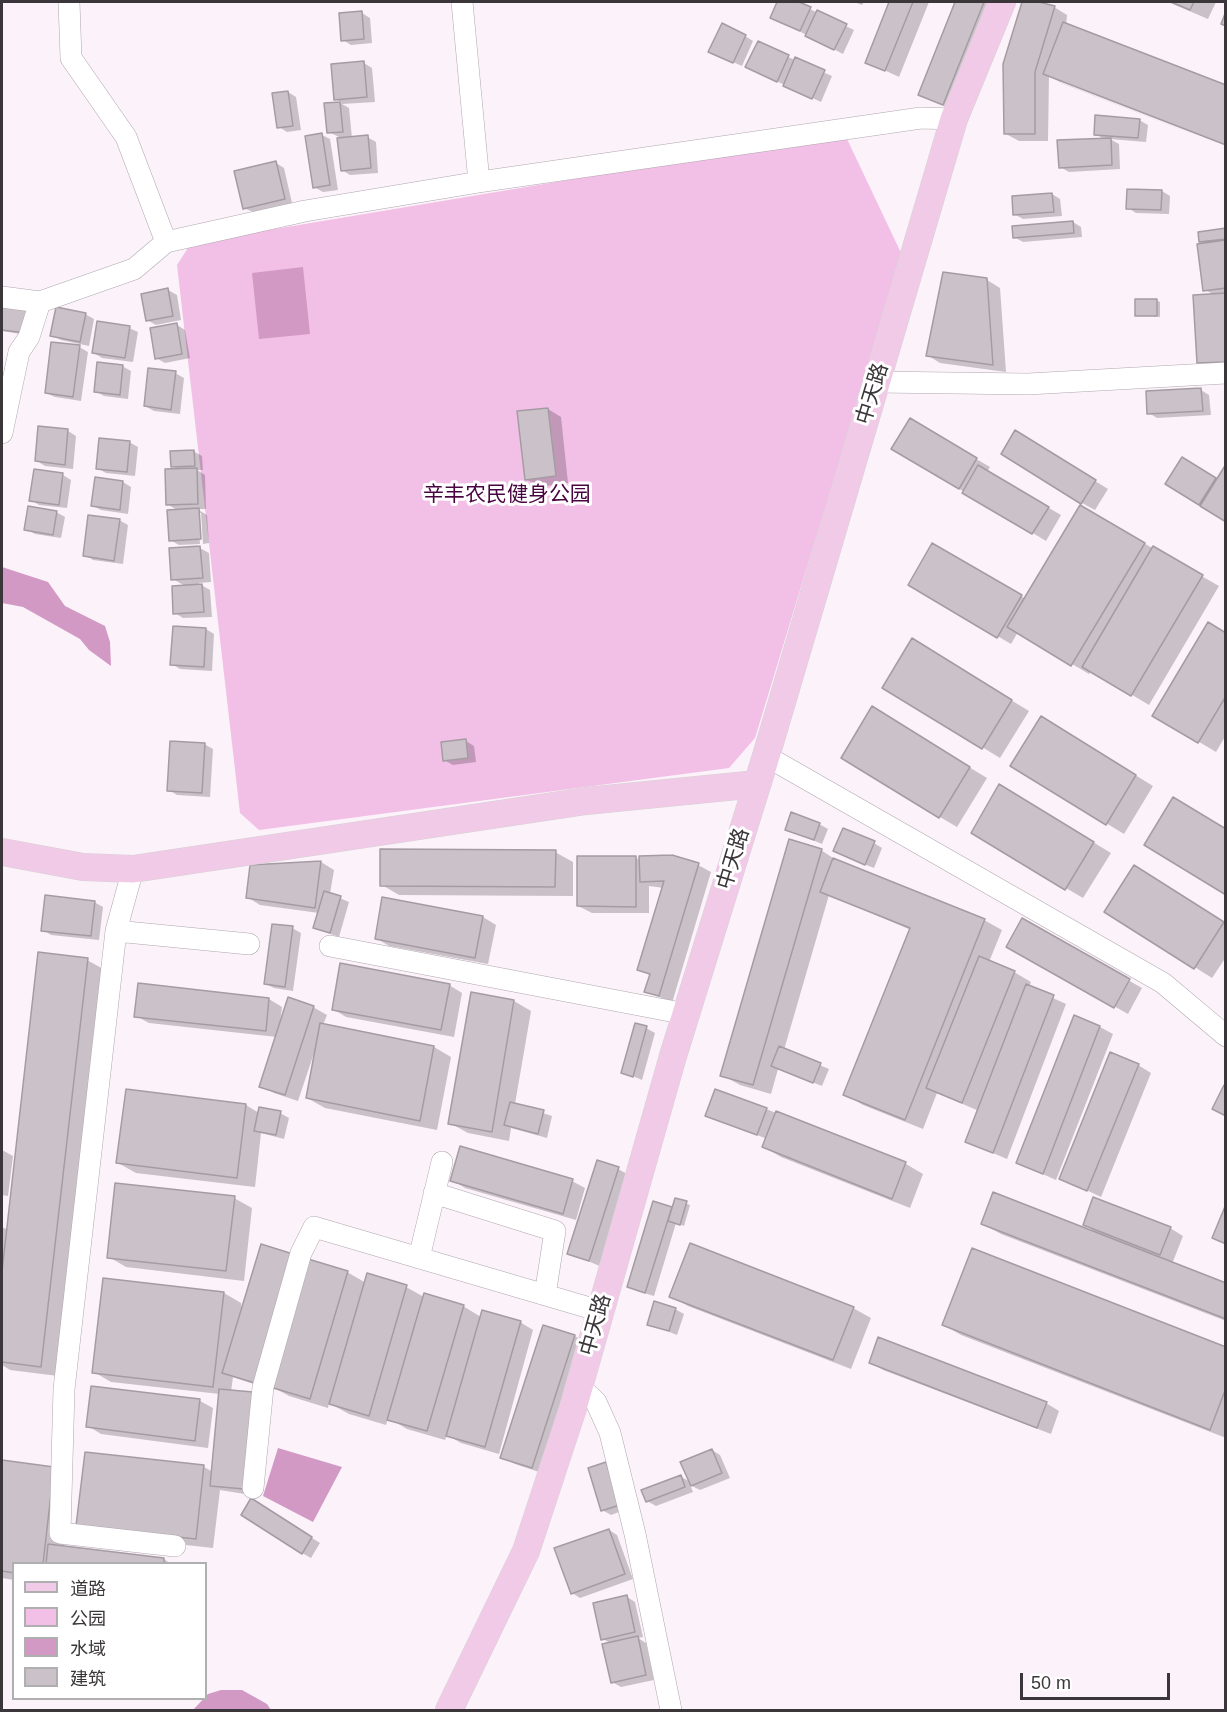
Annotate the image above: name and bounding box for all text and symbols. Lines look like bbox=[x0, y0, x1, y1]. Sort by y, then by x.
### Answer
street label: 中天路 bbox=[852, 360, 894, 428]
park label: 辛丰农民健身公园 bbox=[423, 482, 591, 508]
street label: 中天路 bbox=[713, 825, 755, 893]
street label: 中天路 bbox=[575, 1291, 617, 1359]
legend bbox=[12, 1562, 207, 1700]
text: 道路 bbox=[70, 1579, 106, 1599]
text: 公园 bbox=[70, 1609, 106, 1629]
text: 水域 bbox=[70, 1639, 106, 1659]
scale bar bbox=[1023, 1661, 1173, 1699]
text: 建筑 bbox=[70, 1669, 106, 1689]
text: 50 m bbox=[1031, 1673, 1071, 1693]

